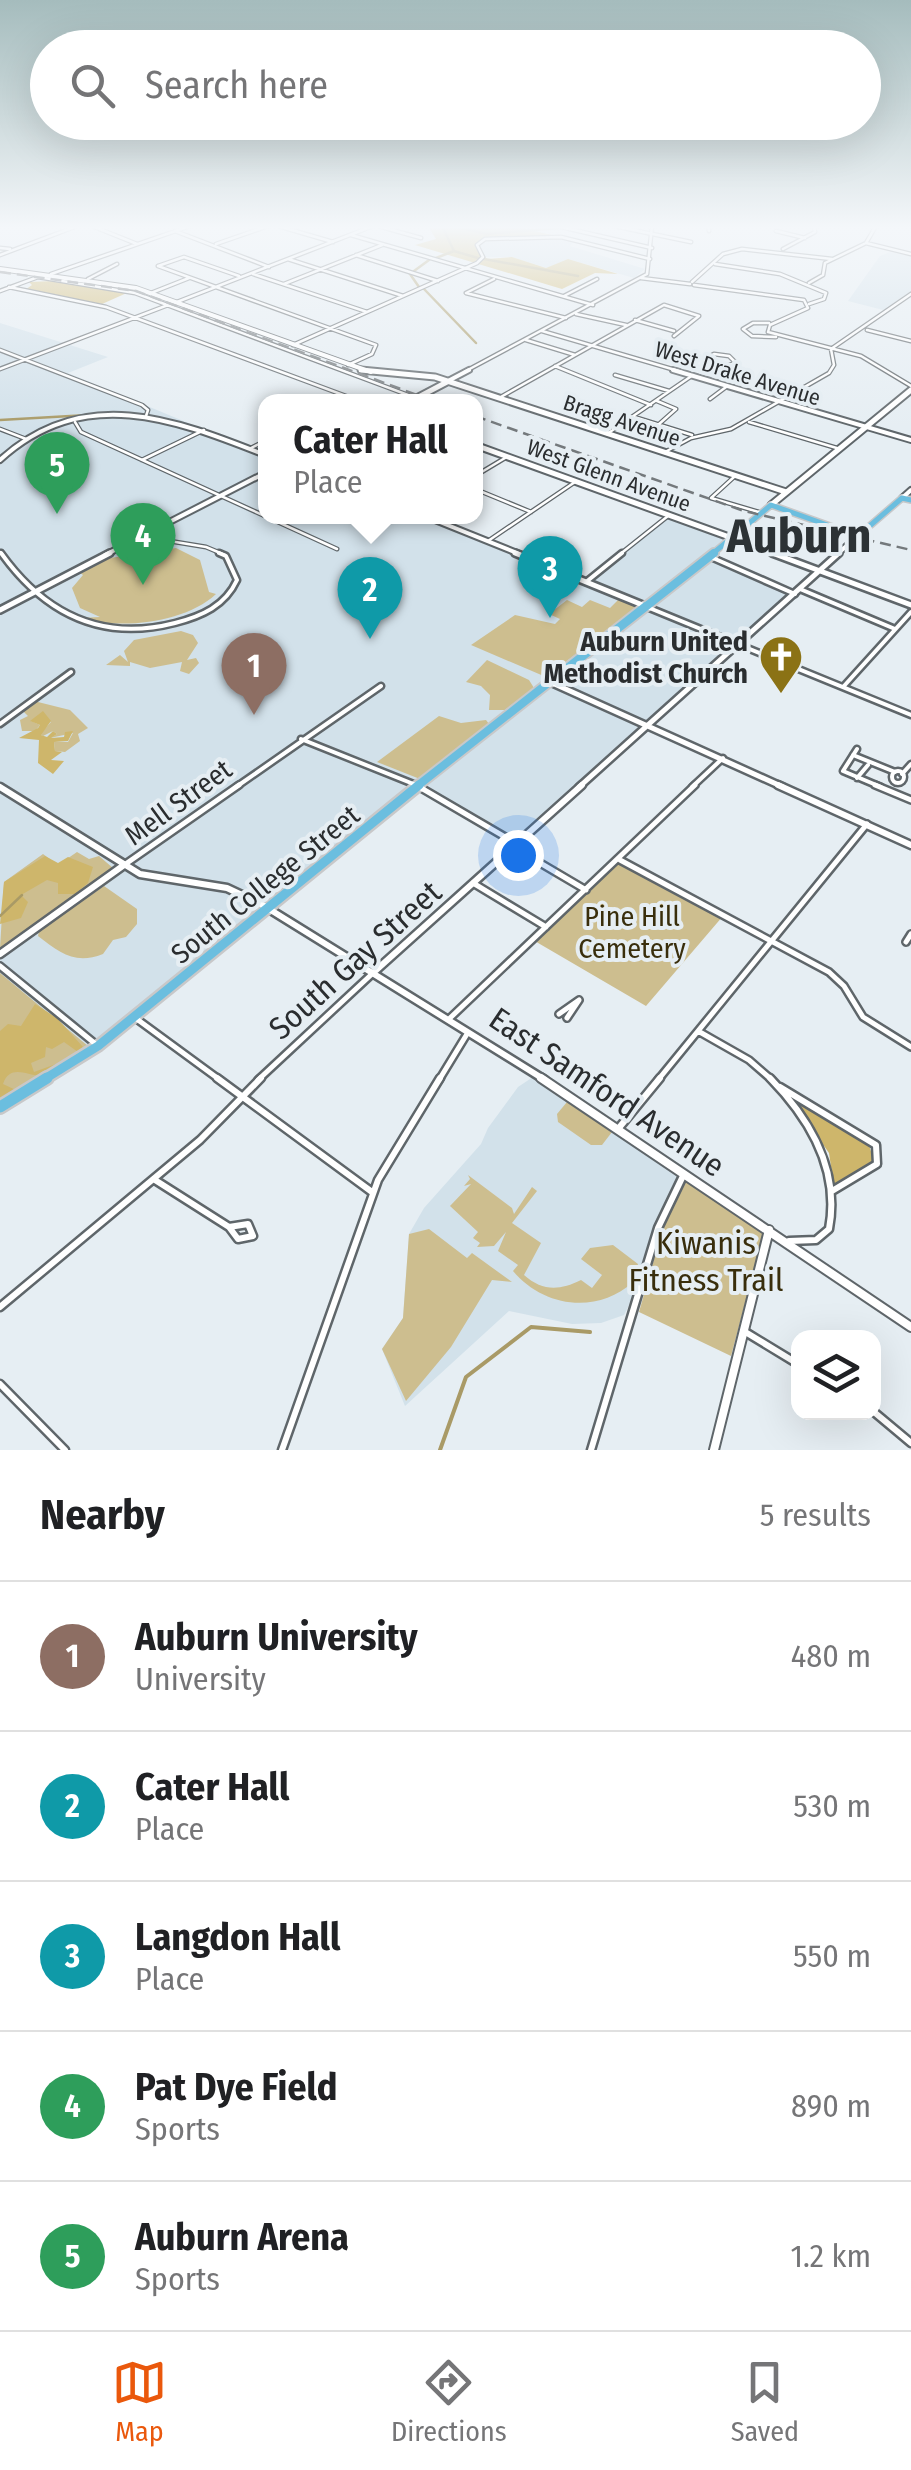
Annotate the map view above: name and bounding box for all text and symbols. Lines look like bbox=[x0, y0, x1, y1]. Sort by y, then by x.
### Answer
search box bbox=[30, 30, 881, 140]
icon: search bbox=[65, 58, 120, 113]
text: Search here bbox=[145, 62, 328, 108]
street label: West Drake Avenue bbox=[652, 335, 824, 411]
street label: Bragg Avenue bbox=[560, 389, 684, 452]
popup bbox=[258, 394, 483, 524]
text: Cater Hall bbox=[293, 417, 448, 463]
pin: 5 bbox=[24, 432, 90, 514]
street label: West Glenn Avenue bbox=[523, 433, 695, 518]
text: Place bbox=[293, 463, 363, 501]
pin: 4 bbox=[110, 502, 176, 585]
district label: Auburn bbox=[726, 507, 871, 565]
pin: 3 bbox=[518, 536, 582, 618]
pin: 2 bbox=[338, 556, 402, 639]
place label: Auburn United Methodist Church bbox=[544, 625, 748, 690]
pin: 1 bbox=[222, 632, 286, 715]
church icon: Auburn United Methodist Church bbox=[758, 634, 804, 695]
street label: Mell Street bbox=[118, 752, 239, 852]
street label: South College Street bbox=[165, 798, 367, 970]
your location bbox=[493, 830, 544, 881]
street label: South Gay Street bbox=[261, 872, 449, 1047]
park label: Pine Hill Cemetery bbox=[578, 900, 686, 965]
street label: East Samford Avenue bbox=[482, 999, 732, 1185]
park label: Kiwanis Fitness Trail bbox=[629, 1224, 783, 1299]
map controls bbox=[791, 1330, 881, 1420]
button: layers bbox=[791, 1330, 881, 1420]
text: Nearby bbox=[40, 1490, 165, 1540]
text: 5 results bbox=[760, 1496, 871, 1534]
text: Auburn University bbox=[135, 1614, 418, 1660]
text: 1 bbox=[66, 1637, 79, 1675]
text: 480 m bbox=[791, 1637, 871, 1675]
text: University bbox=[135, 1660, 266, 1698]
text: Cater Hall bbox=[135, 1764, 289, 1810]
text: 2 bbox=[65, 1787, 80, 1825]
text: 530 m bbox=[793, 1787, 871, 1825]
text: Place bbox=[135, 1810, 204, 1848]
text: Langdon Hall bbox=[135, 1914, 340, 1960]
text: 3 bbox=[65, 1937, 80, 1975]
text: 550 m bbox=[793, 1937, 871, 1975]
text: Place bbox=[135, 1960, 204, 1998]
text: Pat Dye Field bbox=[135, 2064, 338, 2110]
text: 4 bbox=[64, 2087, 81, 2125]
text: 890 m bbox=[791, 2087, 871, 2125]
text: Sports bbox=[135, 2110, 220, 2148]
text: Auburn Arena bbox=[135, 2214, 349, 2260]
text: 5 bbox=[65, 2237, 80, 2275]
text: 1.2 km bbox=[791, 2237, 871, 2275]
text: Sports bbox=[135, 2260, 220, 2298]
tab: Map bbox=[112, 2355, 167, 2448]
tab: Directions bbox=[391, 2355, 507, 2448]
tab: Saved bbox=[731, 2355, 799, 2448]

